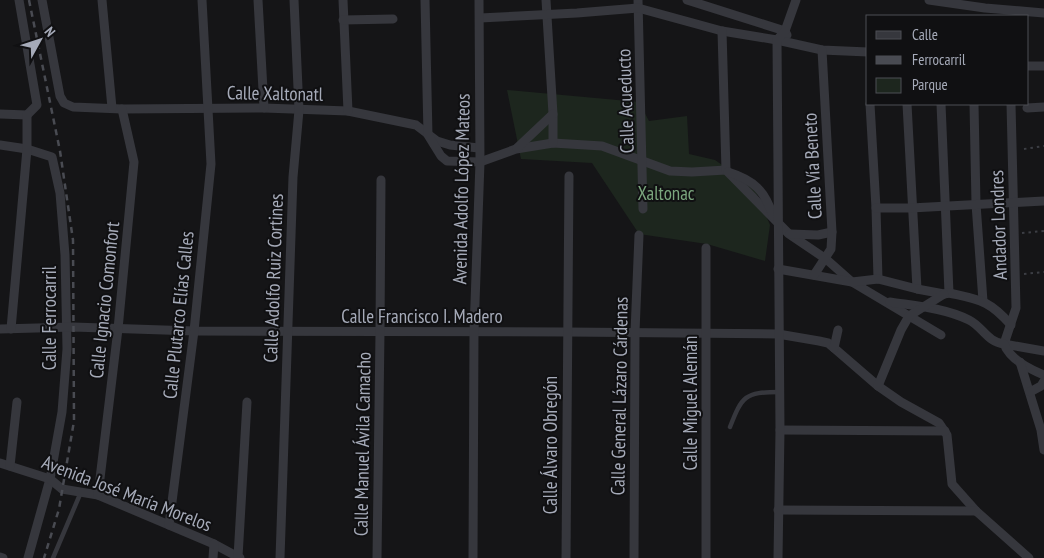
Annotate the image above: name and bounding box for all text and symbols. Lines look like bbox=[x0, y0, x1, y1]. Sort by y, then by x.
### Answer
north arrow bbox=[15, 15, 65, 65]
legend bbox=[866, 15, 1029, 105]
text: N bbox=[41, 23, 59, 40]
text: Calle bbox=[912, 25, 938, 44]
street label: Calle Acueducto bbox=[611, 48, 639, 154]
text: Ferrocarril bbox=[912, 50, 966, 69]
text: Parque bbox=[912, 75, 948, 94]
street label: Calle Xaltonatl bbox=[227, 80, 324, 106]
street label: Avenida Adolfo López Mateos bbox=[447, 93, 475, 285]
street label: Calle Vía Beneto bbox=[797, 112, 827, 220]
street label: Andador Londres bbox=[984, 170, 1012, 280]
park label: Xaltonac bbox=[637, 181, 695, 205]
street label: Calle Adolfo Ruiz Cortines bbox=[258, 193, 288, 363]
street label: Calle Ignacio Comonfort bbox=[84, 220, 124, 380]
street label: Calle Plutarco Elías Calles bbox=[157, 230, 199, 400]
street label: Calle Ferrocarril bbox=[37, 265, 61, 370]
street label: Calle General Lázaro Cárdenas bbox=[605, 296, 633, 496]
street label: Calle Francisco I. Madero bbox=[341, 304, 503, 328]
street label: Calle Miguel Alemán bbox=[678, 336, 702, 470]
street label: Calle Manuel Ávila Camacho bbox=[348, 352, 376, 536]
street label: Calle Álvaro Obregón bbox=[538, 376, 562, 514]
street label: Avenida José María Morelos bbox=[39, 450, 215, 536]

